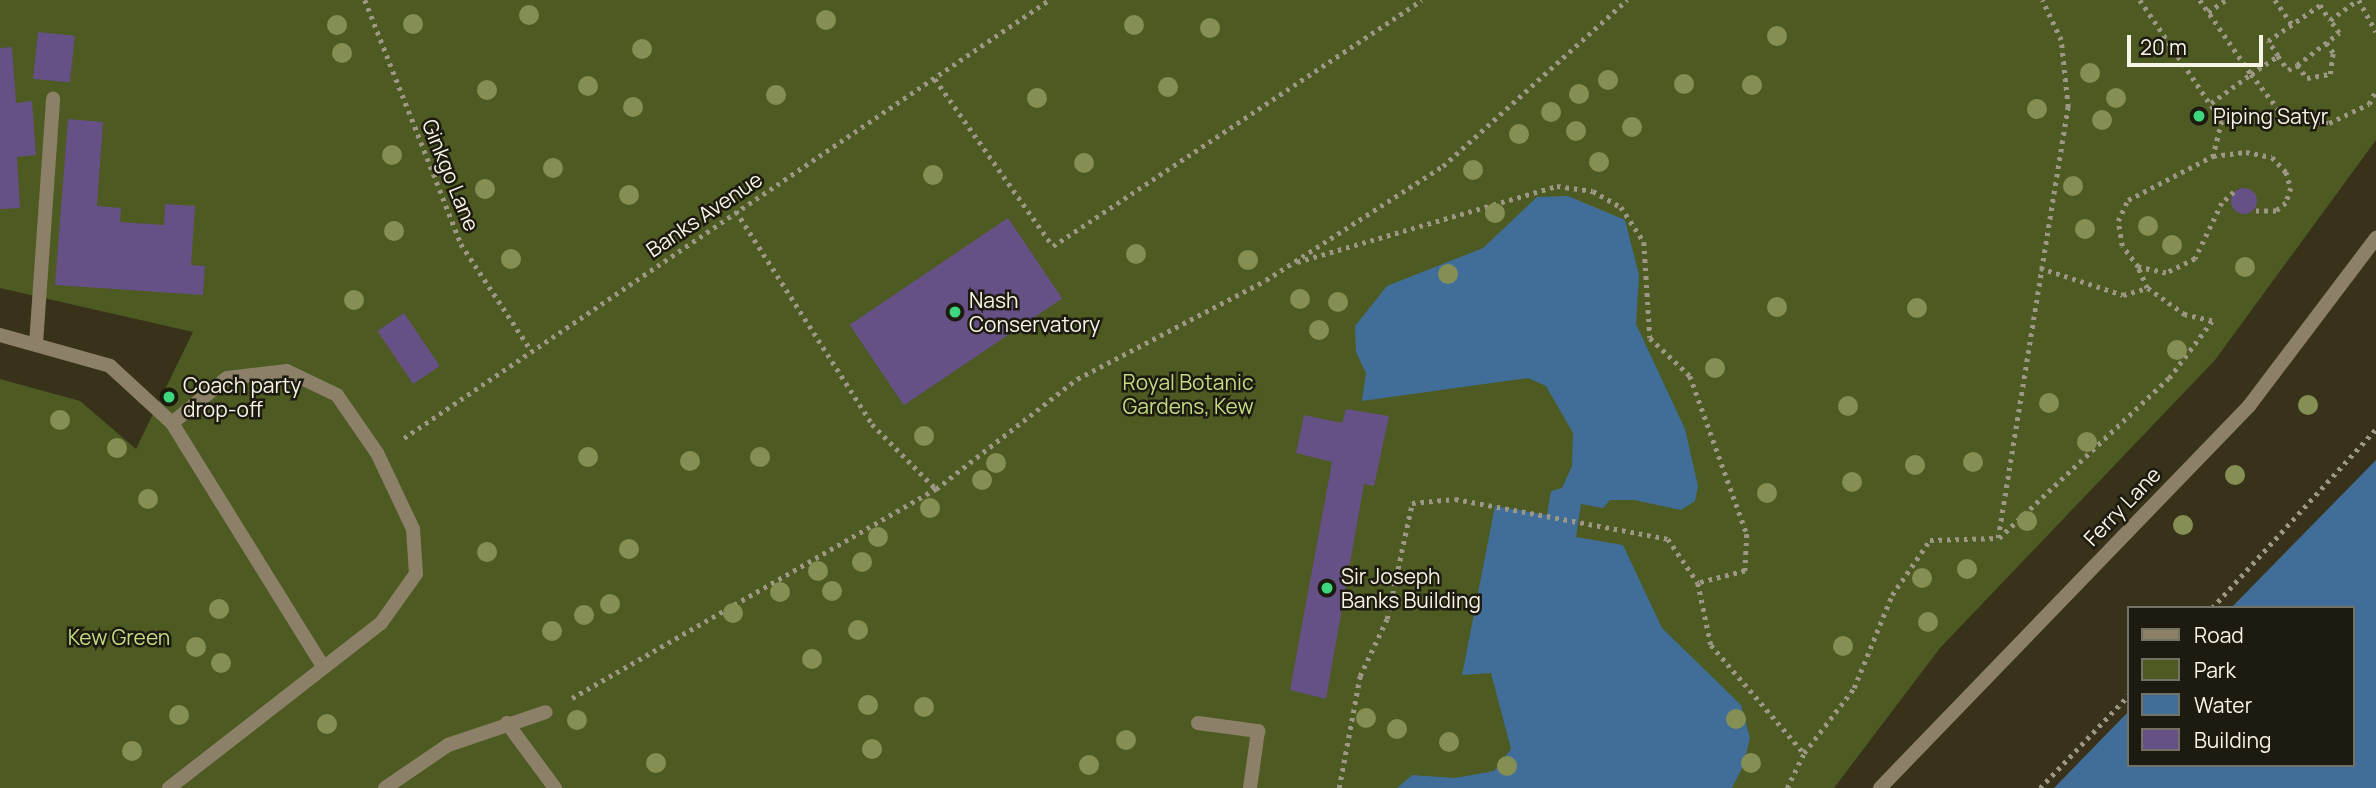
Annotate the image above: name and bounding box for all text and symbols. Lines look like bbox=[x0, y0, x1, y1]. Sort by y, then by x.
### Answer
scale bar bbox=[2131, 21, 2268, 65]
text: 20 m bbox=[2140, 33, 2187, 61]
place label: Piping Satyr bbox=[2213, 103, 2328, 129]
marker: Piping Satyr bbox=[2191, 108, 2207, 124]
street label: Ginkgo Lane bbox=[417, 115, 485, 235]
street label: Banks Avenue bbox=[641, 166, 767, 262]
place label: Nash Conservatory bbox=[969, 287, 1100, 337]
marker: Nash Conservatory bbox=[947, 304, 963, 320]
park label: Royal Botanic Gardens, Kew bbox=[1122, 369, 1254, 419]
place label: Coach party drop-off bbox=[183, 372, 301, 422]
marker: Coach party drop-off bbox=[161, 389, 177, 405]
street label: Ferry Lane bbox=[2078, 461, 2166, 551]
place label: Sir Joseph Banks Building bbox=[1341, 563, 1481, 613]
marker: Sir Joseph Banks Building bbox=[1319, 580, 1335, 596]
legend bbox=[2128, 606, 2355, 767]
text: Road bbox=[2194, 621, 2244, 649]
park label: Kew Green bbox=[68, 624, 170, 650]
text: Park bbox=[2194, 656, 2236, 684]
text: Water bbox=[2194, 691, 2252, 719]
text: Building bbox=[2194, 726, 2271, 754]

